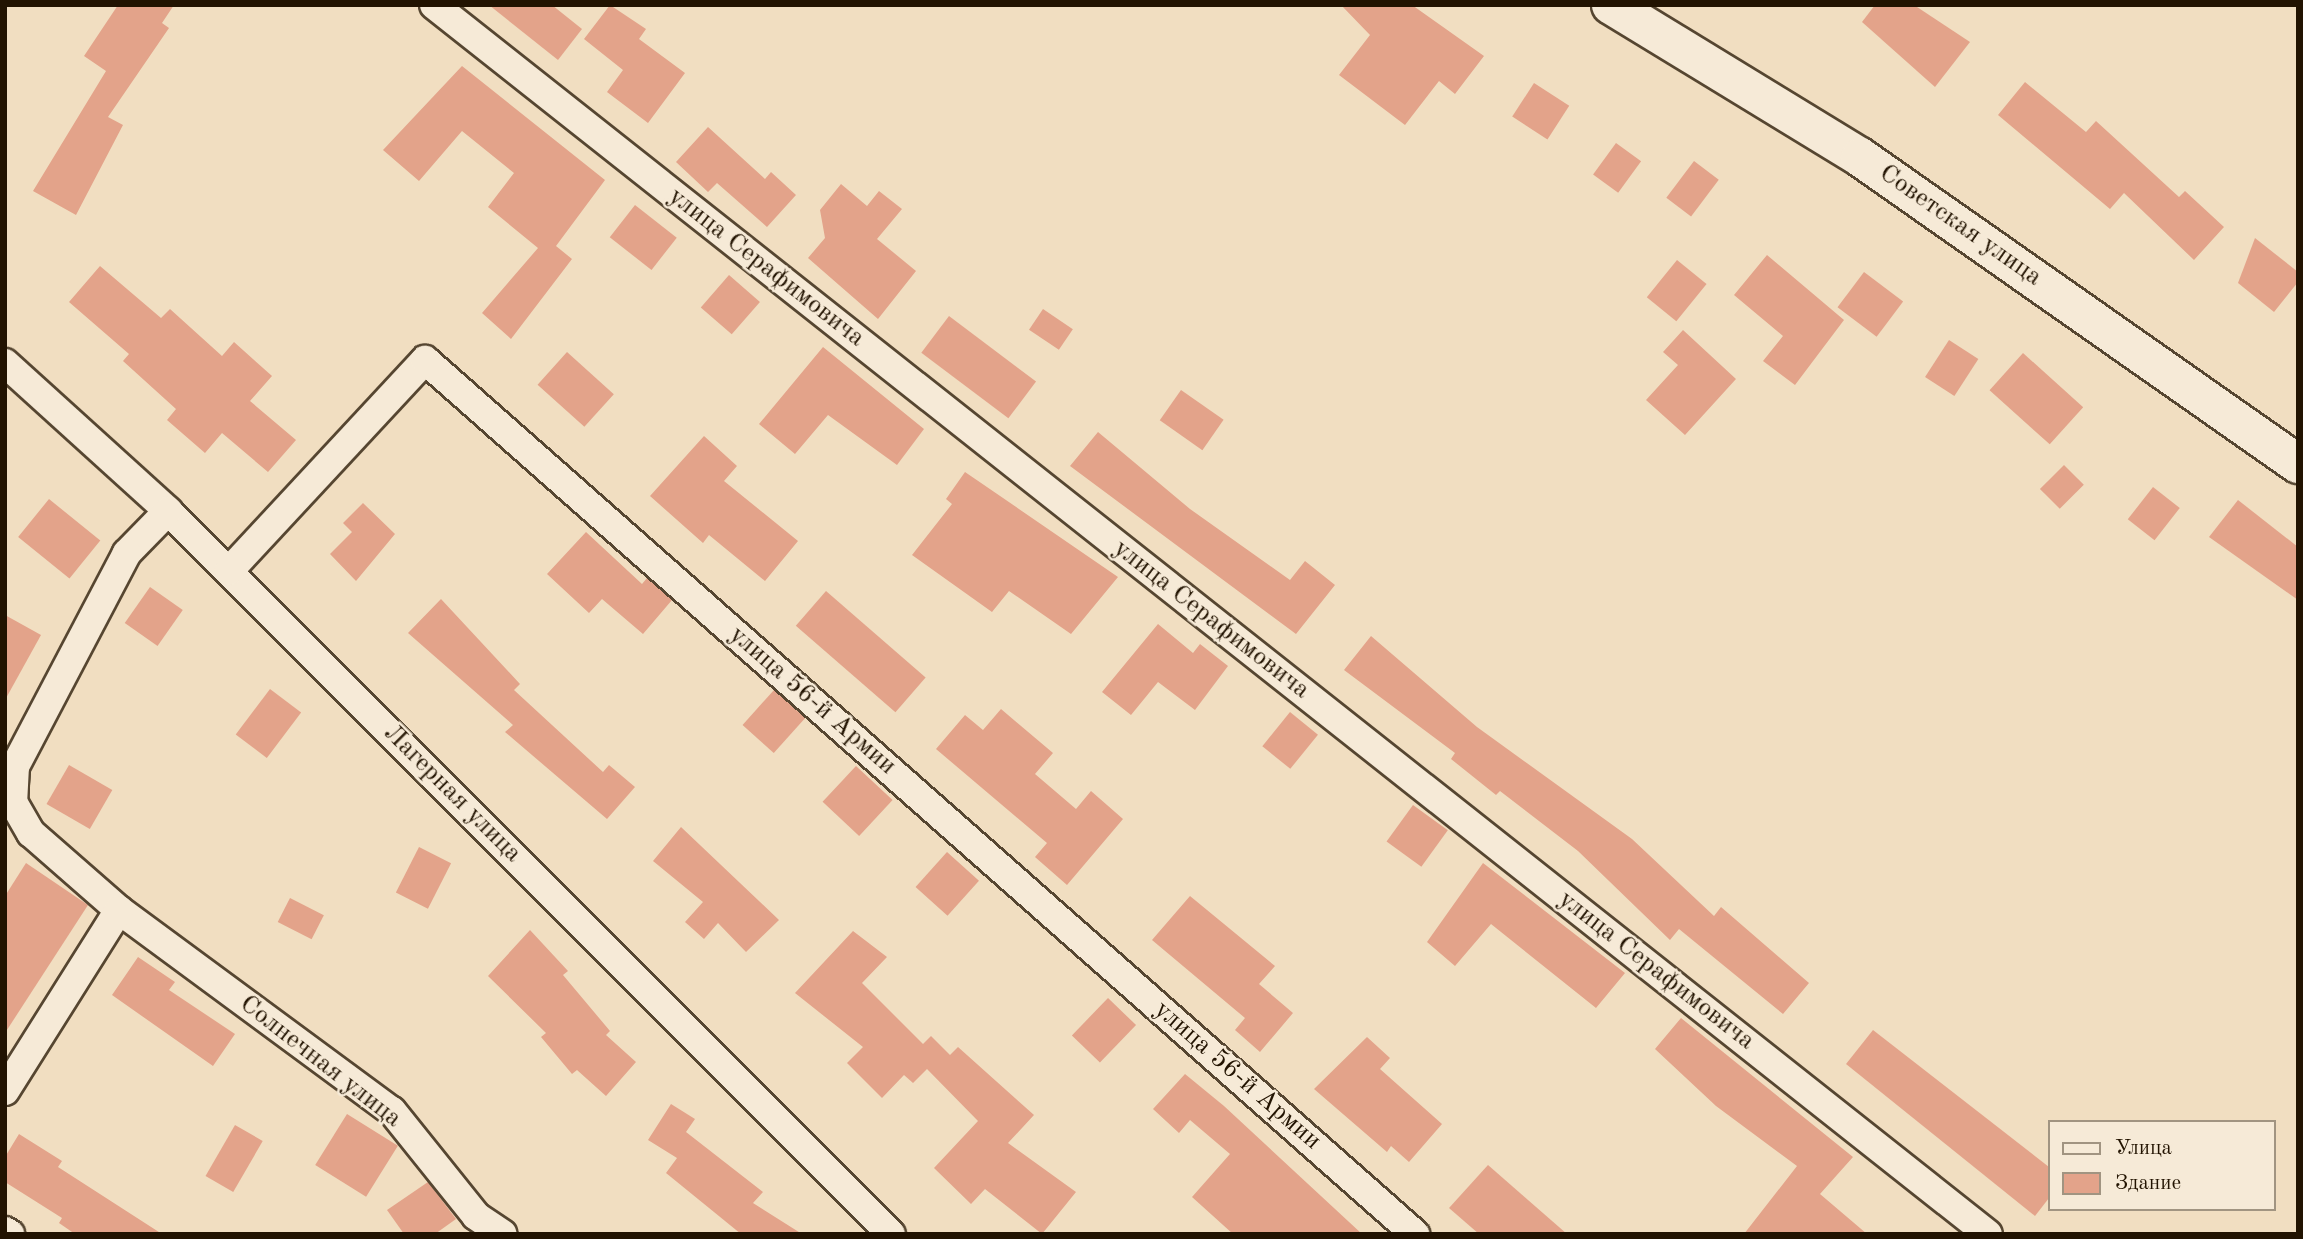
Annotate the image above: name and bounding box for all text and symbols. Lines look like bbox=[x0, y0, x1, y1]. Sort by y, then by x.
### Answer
street label: Советская улица bbox=[1873, 158, 2047, 294]
street label: улица Серафимовича bbox=[661, 182, 871, 354]
street label: улица Серафимовича bbox=[1106, 534, 1316, 706]
street label: улица 56-й Армии bbox=[722, 620, 902, 782]
street label: Лагерная улица bbox=[376, 718, 528, 870]
street label: улица Серафимовича bbox=[1551, 885, 1761, 1057]
street label: Солнечная улица bbox=[233, 989, 407, 1135]
street label: улица 56-й Армии bbox=[1147, 995, 1327, 1157]
legend bbox=[2048, 1120, 2275, 1211]
text: Улица bbox=[2115, 1138, 2172, 1159]
text: Здание bbox=[2115, 1173, 2181, 1194]

